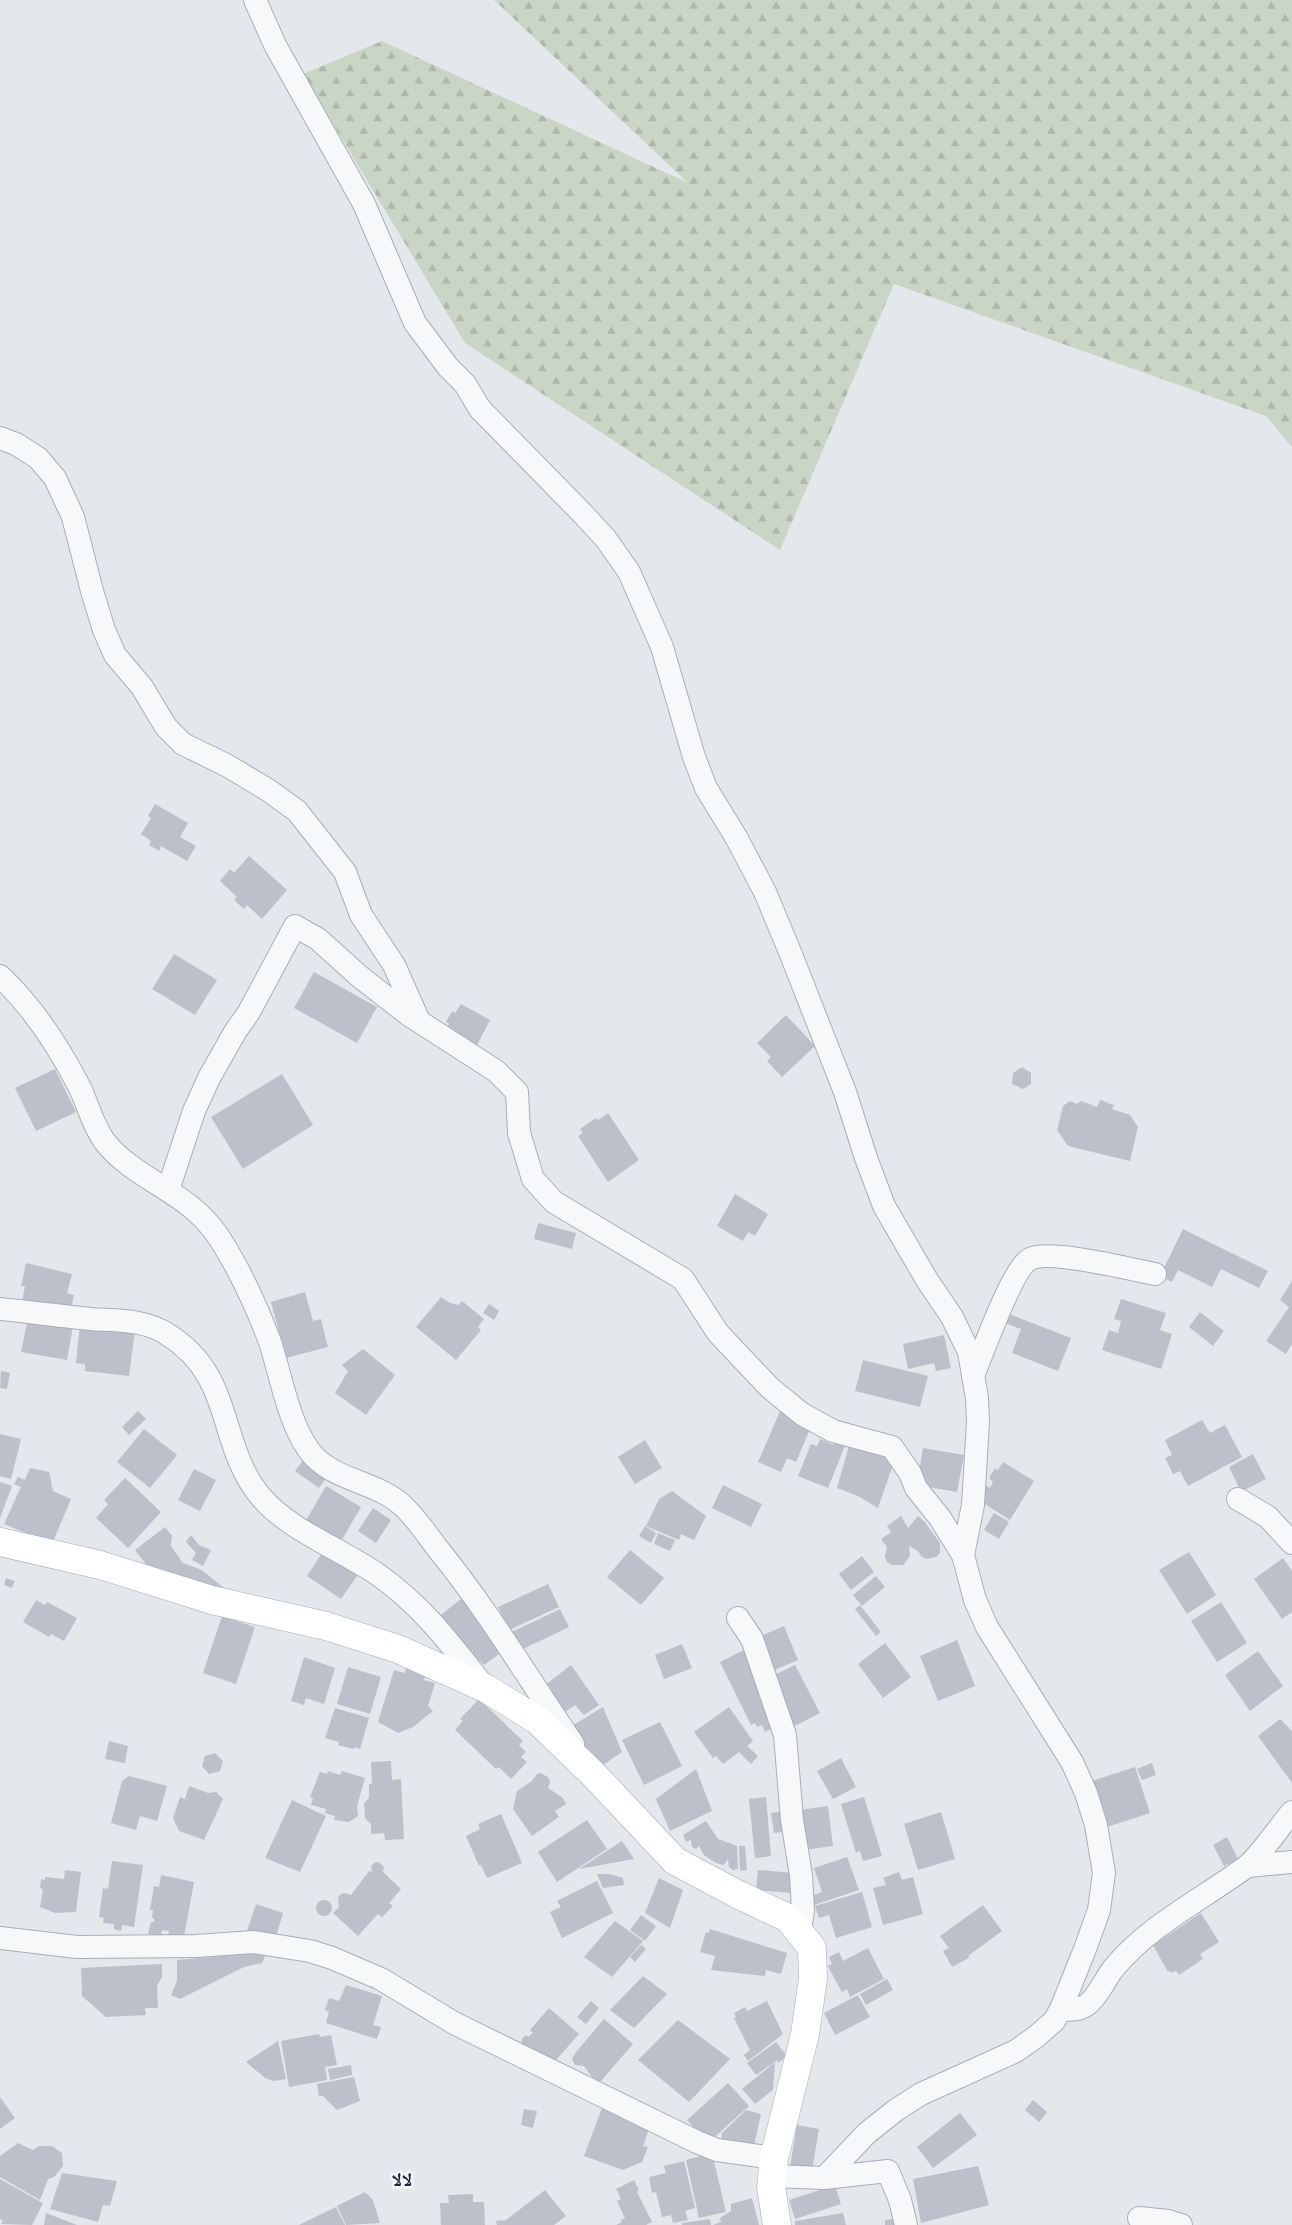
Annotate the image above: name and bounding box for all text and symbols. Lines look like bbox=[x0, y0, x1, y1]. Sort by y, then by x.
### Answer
district label: لالا bbox=[392, 2168, 412, 2191]

